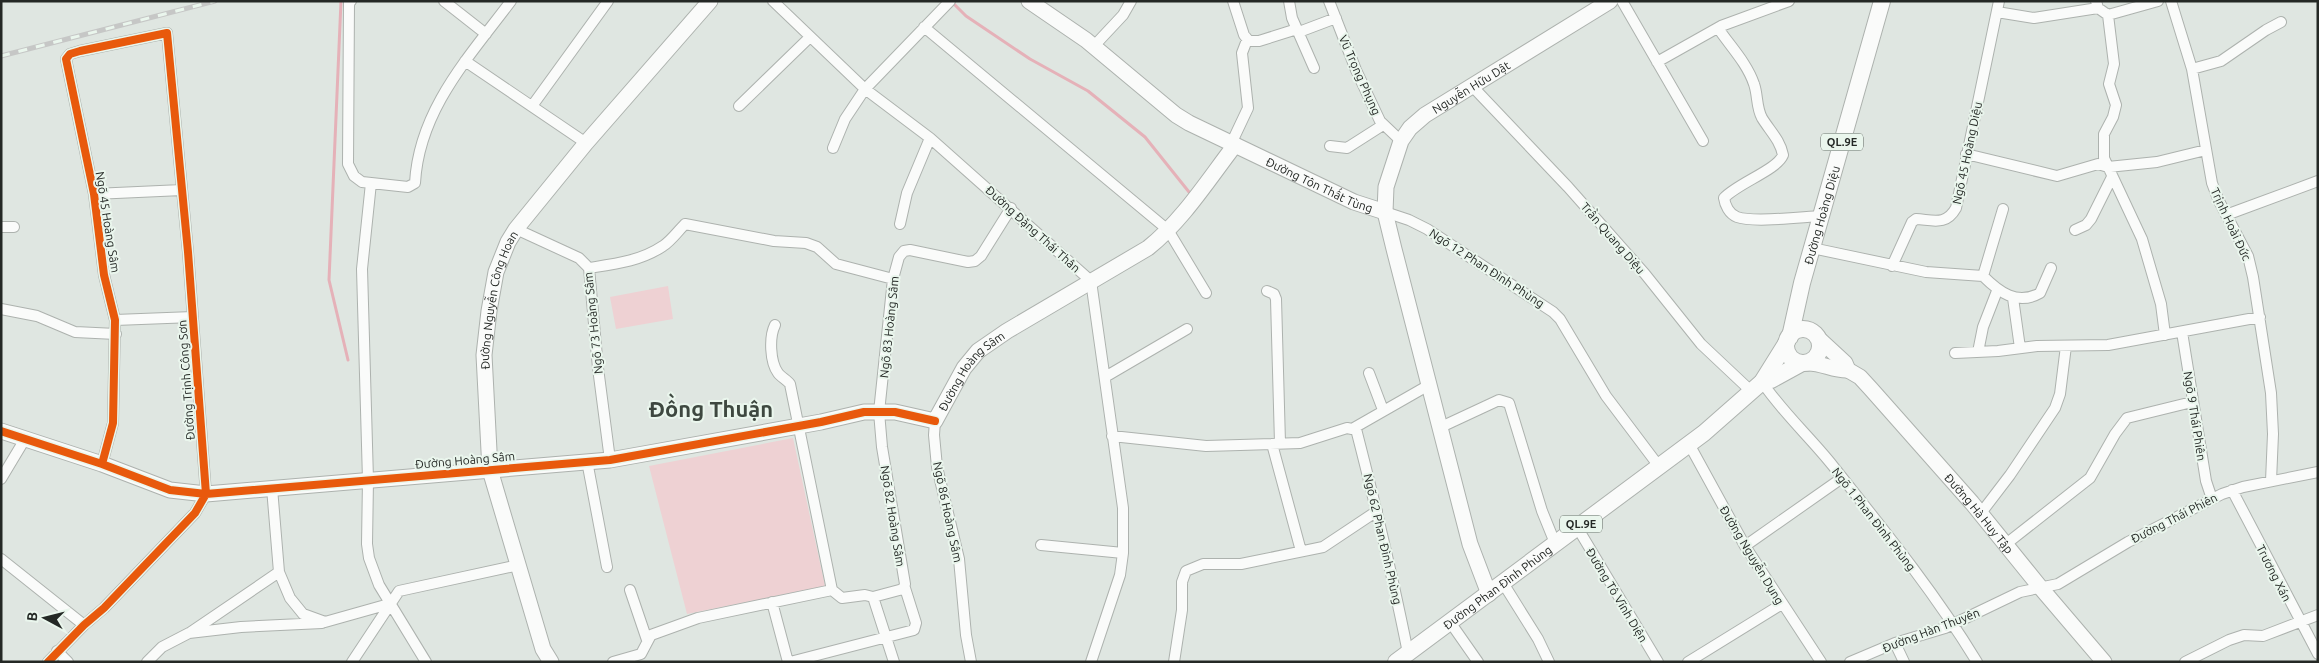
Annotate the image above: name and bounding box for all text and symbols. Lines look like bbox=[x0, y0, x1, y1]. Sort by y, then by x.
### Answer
street label: Vũ Trọng Phụng bbox=[1336, 33, 1383, 117]
street label: Nguyễn Hữu Dật bbox=[1430, 58, 1512, 116]
street label: Ngõ 45 Hoàng Diệu bbox=[1950, 101, 1985, 206]
road number: QL.9E bbox=[1821, 134, 1863, 150]
street label: Đường Tôn Thất Tùng bbox=[1264, 154, 1375, 214]
street label: Đường Hoàng Diệu bbox=[1801, 164, 1842, 266]
street label: Ngõ 45 Hoàng Sâm bbox=[94, 170, 122, 274]
street label: Đường Đặng Thái Thân bbox=[982, 183, 1083, 276]
street label: Trịnh Hoài Đức bbox=[2208, 186, 2254, 263]
street label: Trần Quang Diệu bbox=[1578, 199, 1648, 277]
street label: Ngõ 12 Phan Đình Phùng bbox=[1427, 226, 1547, 310]
street label: Đường Nguyễn Công Hoan bbox=[477, 228, 520, 370]
street label: Ngõ 73 Hoàng Sâm bbox=[581, 271, 605, 375]
street label: Ngõ 83 Hoàng Sâm bbox=[877, 275, 901, 379]
street label: Đường Trịnh Công Sơn bbox=[175, 319, 198, 441]
street label: Đường Hoàng Sâm bbox=[935, 328, 1007, 413]
street label: Ngõ 9 Thái Phiên bbox=[2181, 370, 2209, 462]
district label: Đồng Thuận bbox=[649, 393, 773, 421]
street label: Đường Hoàng Sâm bbox=[415, 449, 515, 471]
street label: Ngõ 86 Hoàng Sâm bbox=[931, 461, 965, 563]
street label: Ngõ 82 Hoàng Sâm bbox=[879, 464, 907, 568]
street label: Ngõ 1 Phan Đình Phùng bbox=[1830, 465, 1918, 573]
street label: Đường Hà Huy Tập bbox=[1942, 471, 2016, 556]
street label: Ngõ 62 Phan Đình Phùng bbox=[1362, 472, 1404, 606]
street label: Đường Thái Phiên bbox=[2129, 491, 2219, 545]
street label: Đường Nguyễn Dụng bbox=[1717, 503, 1787, 607]
road number: QL.9E bbox=[1560, 516, 1602, 532]
street label: Đường Phan Đình Phùng bbox=[1440, 542, 1554, 631]
street label: Trương Xán bbox=[2254, 543, 2294, 603]
street label: Đường Tô Vĩnh Diện bbox=[1583, 546, 1650, 645]
north arrow bbox=[20, 593, 70, 643]
street label: Đường Hàn Thuyên bbox=[1881, 605, 1981, 655]
text: B bbox=[24, 611, 41, 622]

